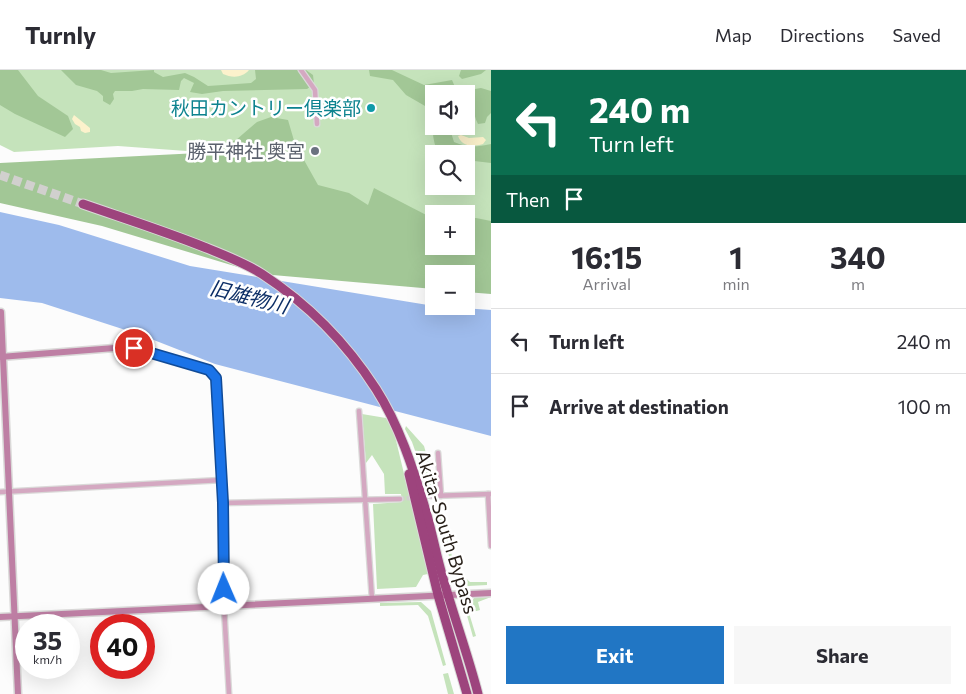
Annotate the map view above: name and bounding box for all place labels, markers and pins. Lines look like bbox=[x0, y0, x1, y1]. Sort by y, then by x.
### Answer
place label: 秋田カントリー倶楽部 bbox=[171, 96, 361, 119]
marker: 秋田カントリー倶楽部 bbox=[365, 102, 377, 114]
place label: 勝平神社 奥宮 bbox=[187, 139, 305, 162]
marker: 勝平神社 奥宮 bbox=[309, 145, 321, 157]
pin bbox=[113, 327, 155, 369]

